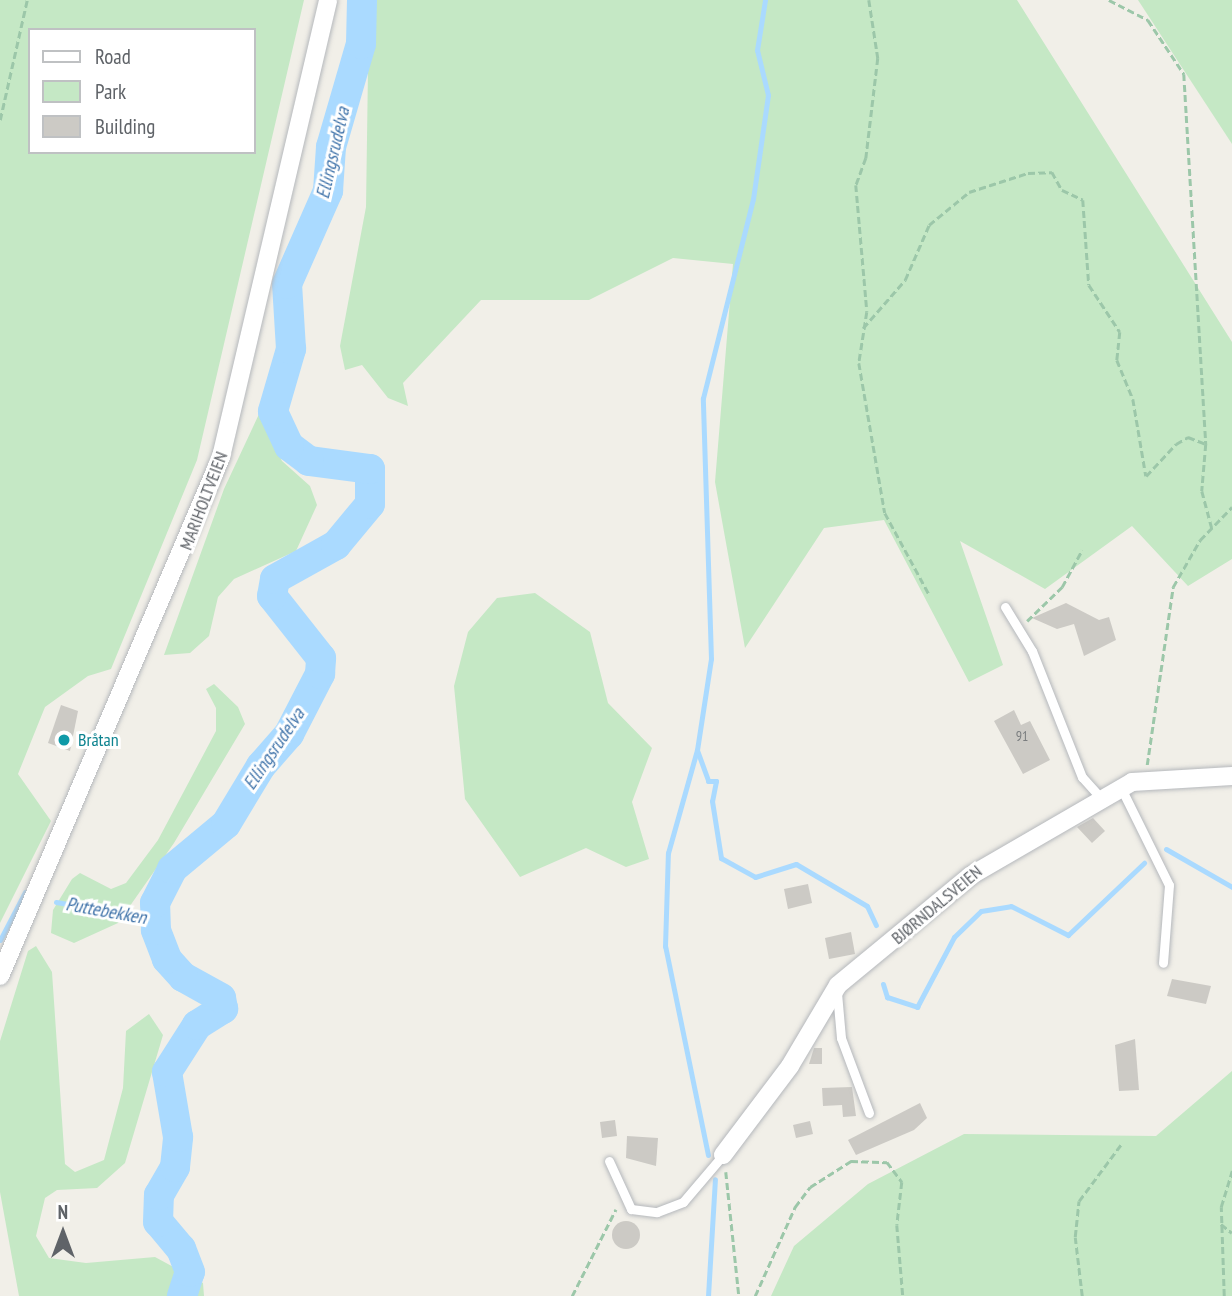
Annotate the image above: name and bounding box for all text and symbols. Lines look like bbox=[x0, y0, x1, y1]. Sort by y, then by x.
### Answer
legend bbox=[28, 28, 256, 154]
text: Road bbox=[95, 43, 131, 70]
text: Park bbox=[95, 78, 126, 105]
water label: Ellingsrudelva bbox=[311, 105, 355, 201]
text: Building bbox=[95, 113, 155, 140]
street label: MARIHOLTVEIEN bbox=[175, 449, 233, 553]
water label: Ellingsrudelva bbox=[239, 704, 309, 794]
house number: 91 bbox=[1016, 728, 1028, 744]
place label: Bråtan bbox=[78, 729, 119, 751]
marker: Bråtan bbox=[56, 732, 72, 748]
street label: BJØRNDALSVEIEN bbox=[887, 861, 987, 949]
water label: Puttebekken bbox=[64, 893, 148, 929]
north arrow bbox=[28, 1198, 98, 1268]
text: N bbox=[58, 1200, 68, 1224]

